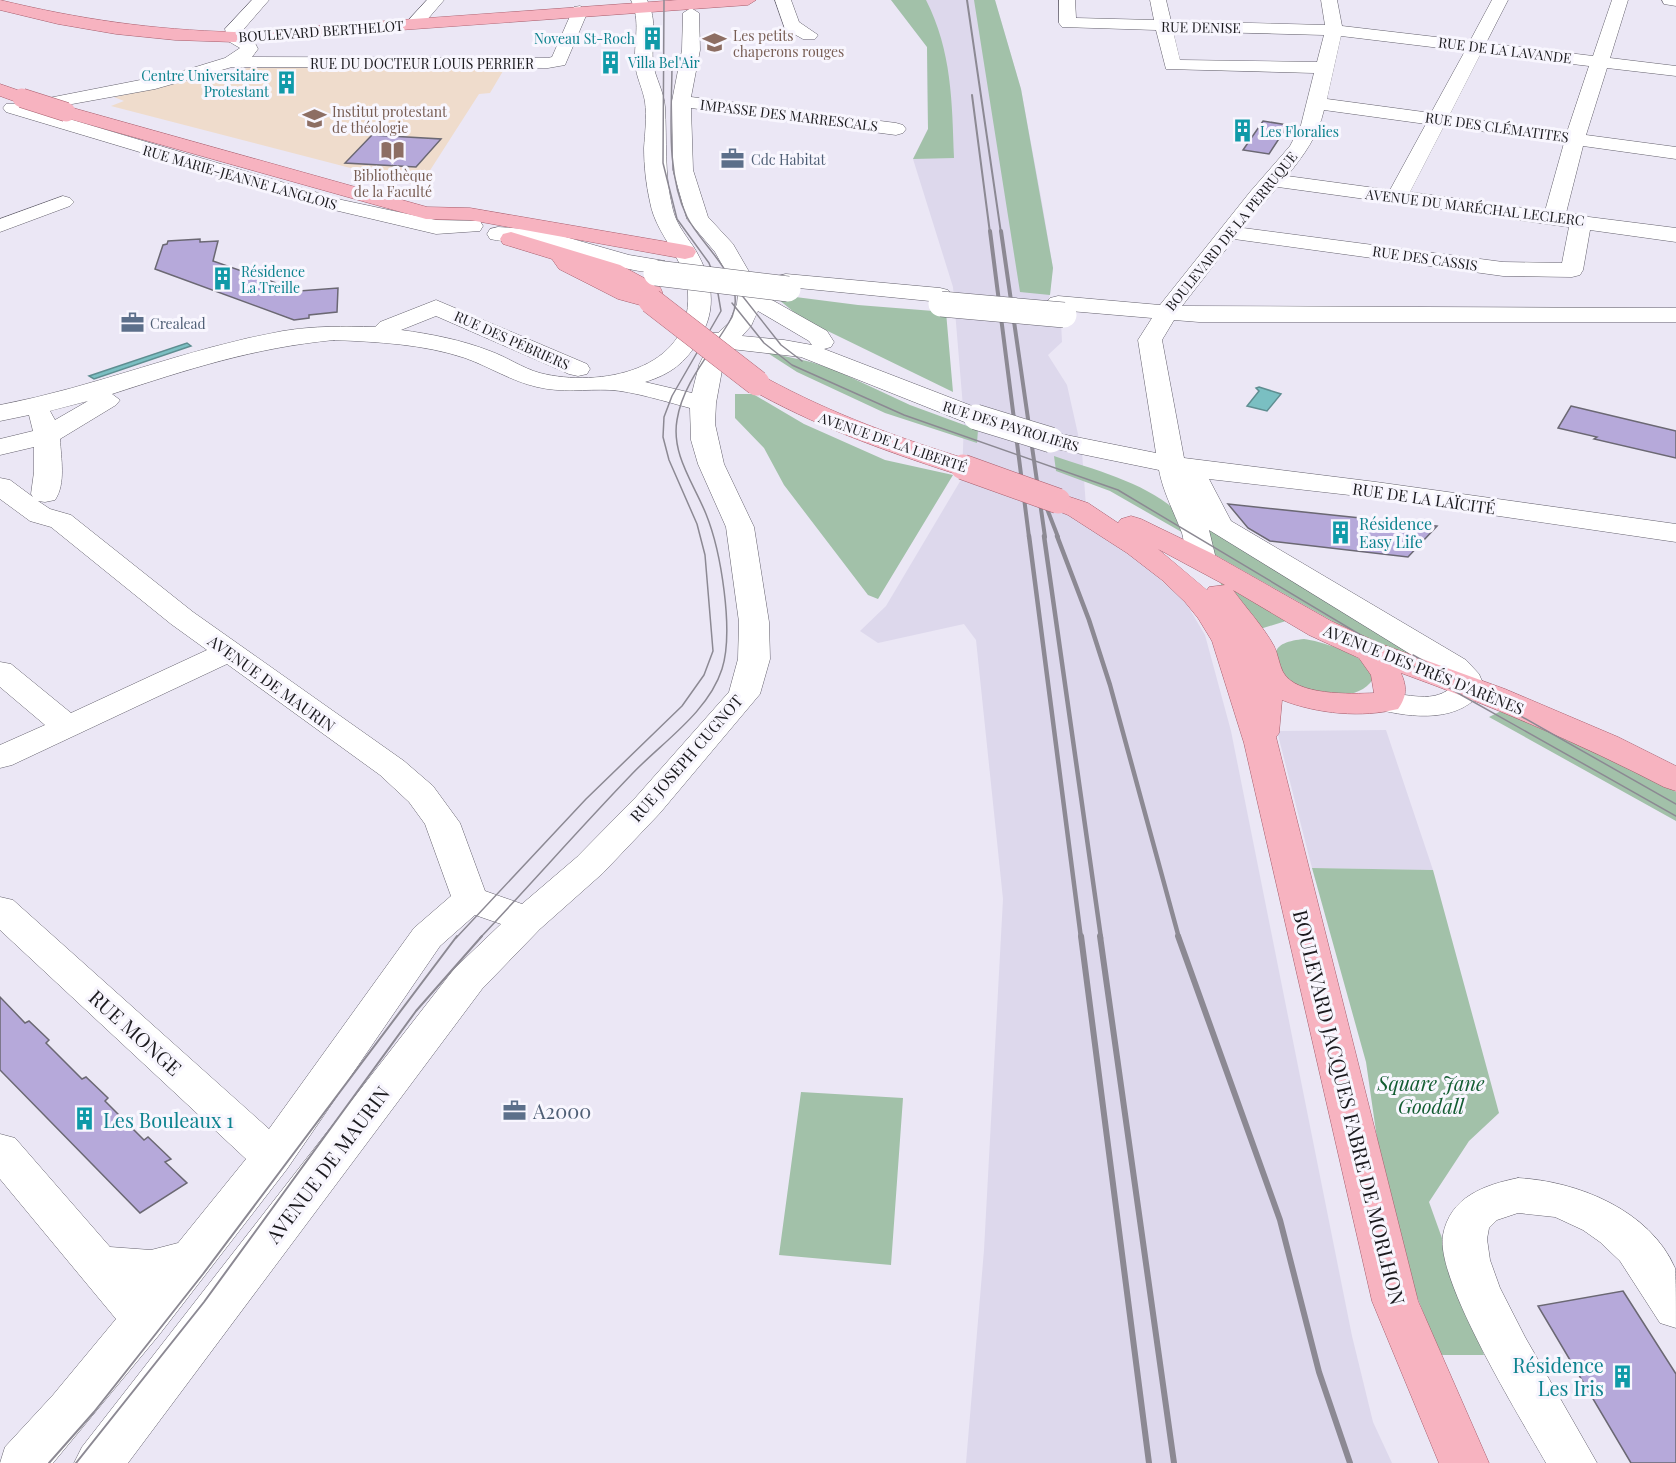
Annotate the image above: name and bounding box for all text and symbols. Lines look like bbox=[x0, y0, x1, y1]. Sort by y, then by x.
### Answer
street label: BOULEVARD BERTHELOT bbox=[238, 16, 405, 46]
street label: RUE DENISE bbox=[1161, 17, 1241, 37]
building icon: Noveau St-Roch bbox=[640, 25, 666, 51]
place label: Les petits chaperons rouges bbox=[733, 26, 844, 61]
place label: Noveau St-Roch bbox=[534, 29, 636, 48]
school or university icon: Les petits chaperons rouges bbox=[702, 30, 728, 56]
street label: RUE DE LA LAVANDE bbox=[1437, 32, 1573, 68]
building icon: Villa Bel'Air bbox=[597, 49, 623, 75]
place label: Villa Bel'Air bbox=[627, 53, 700, 72]
street label: RUE DU DOCTEUR LOUIS PERRIER bbox=[310, 54, 535, 73]
place label: Centre Universitaire Protestant bbox=[141, 66, 270, 101]
building icon: Centre Universitaire Protestant bbox=[274, 70, 300, 96]
street label: IMPASSE DES MARRESCALS bbox=[699, 95, 879, 135]
place label: Institut protestant de théologie bbox=[332, 102, 448, 137]
school or university icon: Institut protestant de théologie bbox=[301, 106, 327, 132]
street label: RUE DES CLÉMATITES bbox=[1424, 108, 1570, 146]
building icon: Les Floralies bbox=[1229, 118, 1255, 144]
place label: Les Floralies bbox=[1260, 122, 1339, 141]
library icon: Bibliothèque de la Faculté bbox=[380, 138, 406, 164]
street label: RUE MARIE-JEANNE LANGLOIS bbox=[141, 140, 339, 214]
office icon: Cdc Habitat bbox=[720, 146, 746, 172]
street label: BOULEVARD DE LA PERRUQUE bbox=[1161, 147, 1301, 315]
place label: Cdc Habitat bbox=[751, 150, 826, 169]
place label: Bibliothèque de la Faculté bbox=[353, 166, 433, 201]
street label: AVENUE DU MARÉCHAL LECLERC bbox=[1363, 184, 1586, 230]
street label: RUE DES CASSIS bbox=[1371, 241, 1479, 275]
place label: Résidence La Treille bbox=[241, 262, 305, 297]
building icon: Résidence La Treille bbox=[210, 266, 236, 292]
street label: RUE DES PÉBRIERS bbox=[451, 306, 573, 374]
office icon: Crealead bbox=[119, 310, 145, 336]
place label: Crealead bbox=[150, 314, 206, 333]
street label: RUE DES PAYROLIERS bbox=[941, 396, 1081, 456]
street label: AVENUE DE LA LIBERTÉ bbox=[815, 407, 970, 476]
street label: RUE DE LA LAÏCITÉ bbox=[1351, 478, 1497, 518]
place label: Résidence Easy Life bbox=[1359, 513, 1432, 552]
building icon: Résidence Easy Life bbox=[1328, 519, 1354, 545]
street label: AVENUE DES PRÉS D'ARÈNES bbox=[1320, 619, 1527, 719]
street label: AVENUE DE MAURIN bbox=[203, 629, 340, 736]
street label: RUE JOSEPH CUGNOT bbox=[625, 690, 747, 826]
street label: BOULEVARD JACQUES FABRE DE MORLHON bbox=[1288, 907, 1412, 1307]
street label: RUE MONGE bbox=[84, 983, 188, 1081]
park label: Square Jane Goodall bbox=[1376, 1069, 1485, 1119]
street label: AVENUE DE MAURIN bbox=[258, 1080, 395, 1249]
office icon: A2000 bbox=[502, 1097, 528, 1123]
place label: A2000 bbox=[532, 1097, 591, 1124]
building icon: Les Bouleaux 1 bbox=[72, 1106, 98, 1132]
place label: Les Bouleaux 1 bbox=[103, 1106, 234, 1133]
place label: Résidence Les Iris bbox=[1513, 1351, 1604, 1401]
building icon: Résidence Les Iris bbox=[1609, 1363, 1635, 1389]

